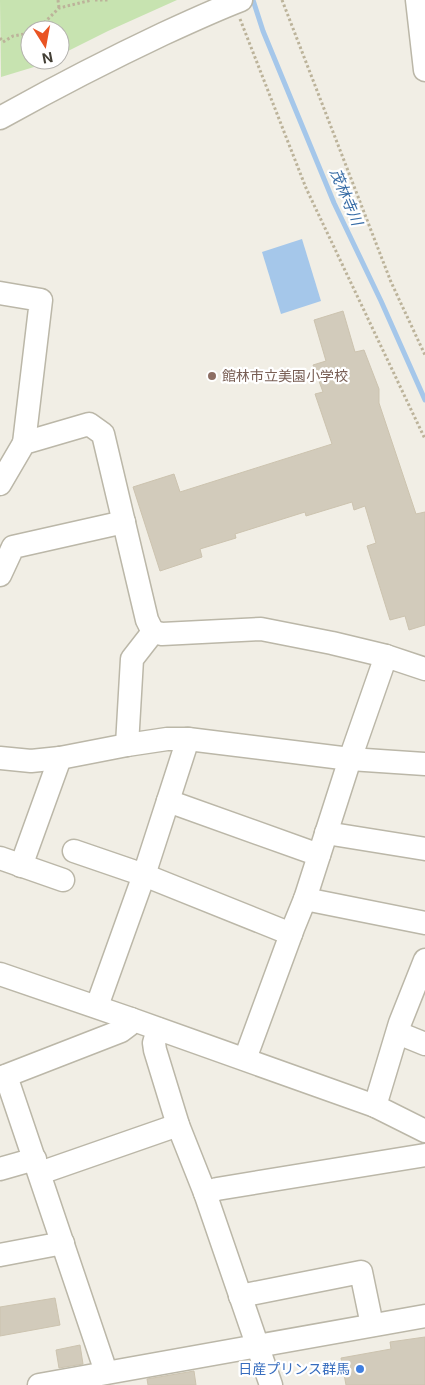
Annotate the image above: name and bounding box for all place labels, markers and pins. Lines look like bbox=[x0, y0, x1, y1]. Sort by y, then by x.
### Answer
place label: 館林市立美園小学校 bbox=[222, 367, 348, 384]
marker: 館林市立美園小学校 bbox=[206, 370, 218, 382]
place label: 日産プリンス群馬 bbox=[238, 1360, 350, 1377]
marker: 日産プリンス群馬 bbox=[354, 1363, 366, 1375]

